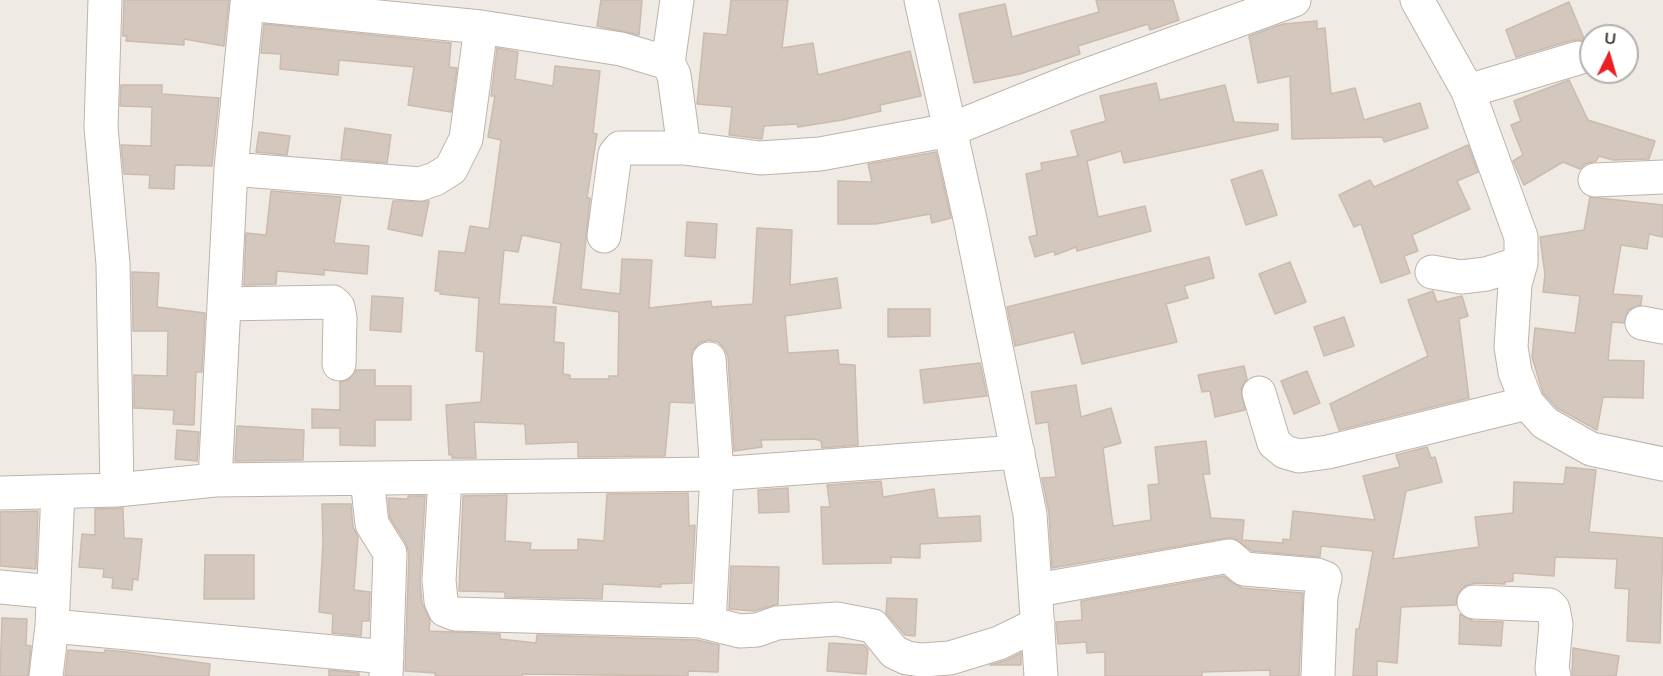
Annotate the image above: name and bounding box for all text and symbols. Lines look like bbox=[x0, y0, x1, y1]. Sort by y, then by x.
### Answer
north arrow bbox=[1579, 24, 1639, 84]
text: U bbox=[1604, 28, 1617, 49]

